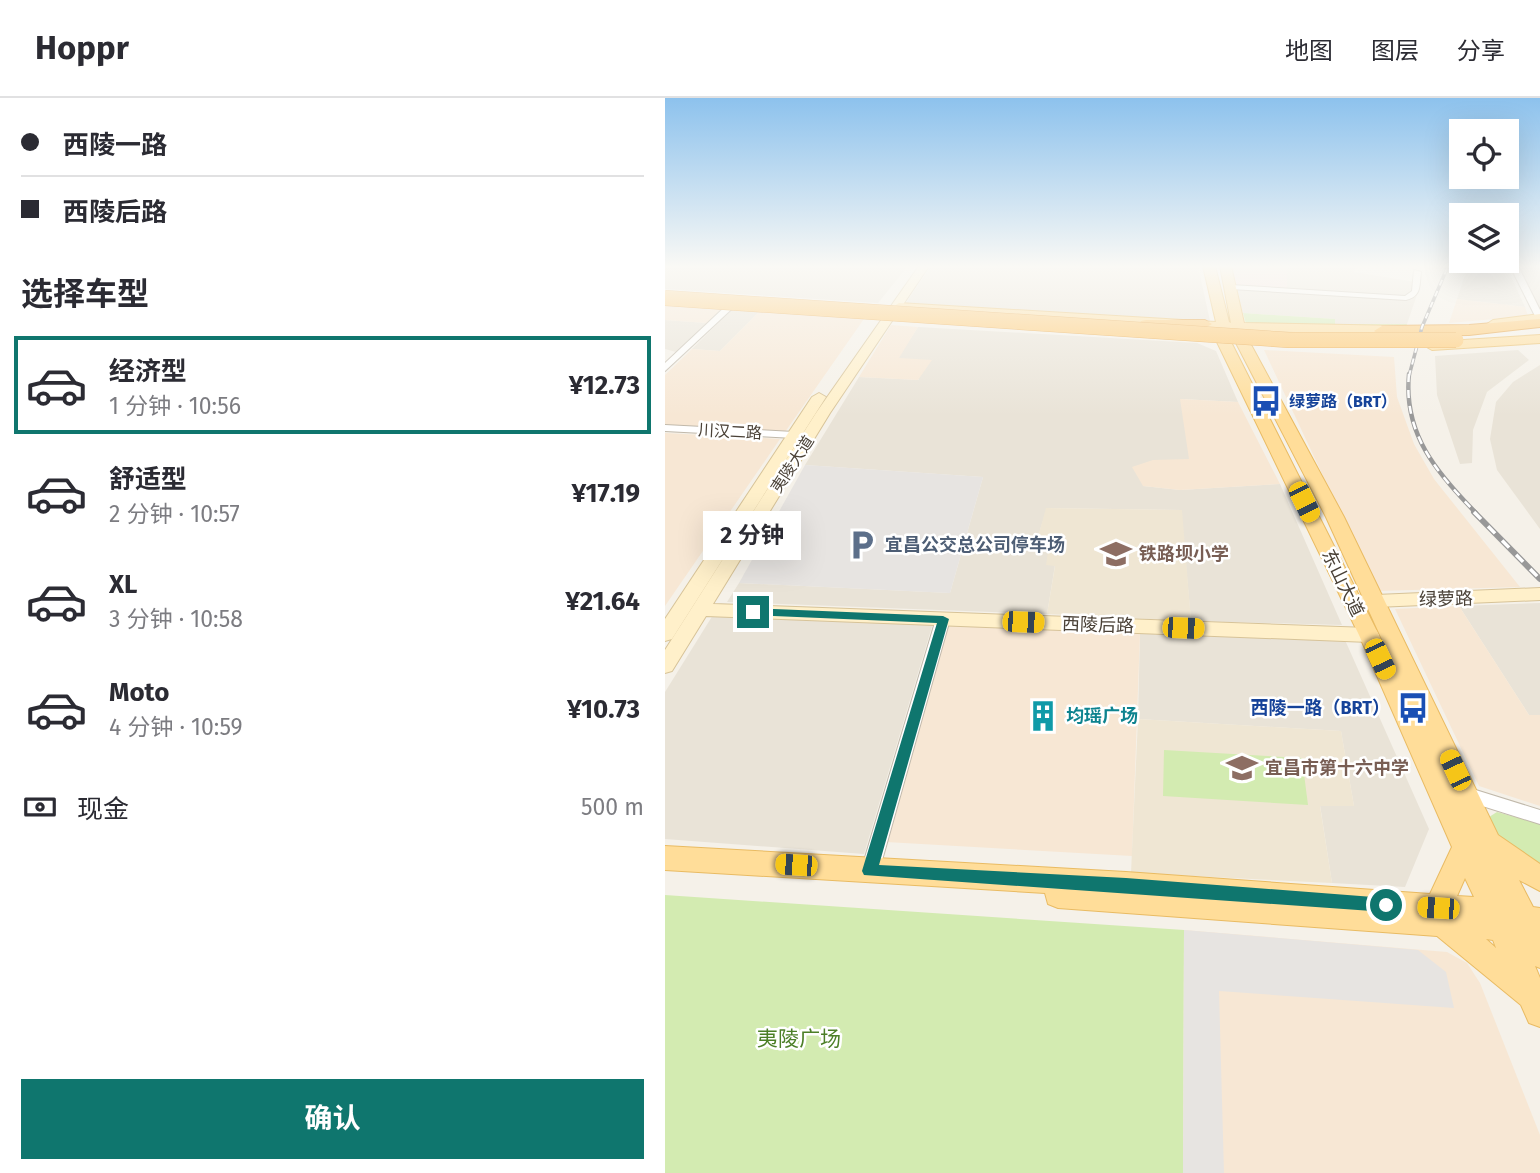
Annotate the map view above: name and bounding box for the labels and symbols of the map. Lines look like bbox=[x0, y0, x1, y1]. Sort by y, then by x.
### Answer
bus stop icon: 绿萝路（BRT） bbox=[1249, 384, 1283, 418]
place label: 绿萝路（BRT） bbox=[1289, 392, 1397, 411]
street label: 川汉二路 bbox=[698, 420, 762, 443]
street label: 夷陵大道 bbox=[767, 432, 818, 496]
car bbox=[1286, 479, 1323, 525]
callout: 2 分钟 bbox=[704, 510, 802, 560]
parking icon: 宜昌公交总公司停车场 bbox=[845, 528, 879, 562]
place label: 宜昌公交总公司停车场 bbox=[885, 534, 1065, 556]
school or university icon: 铁路坝小学 bbox=[1099, 537, 1133, 571]
place label: 铁路坝小学 bbox=[1139, 543, 1229, 565]
street label: 东山大道 bbox=[1317, 546, 1369, 620]
street label: 绿萝路 bbox=[1419, 588, 1473, 610]
route end bbox=[737, 596, 769, 628]
car bbox=[1002, 611, 1045, 633]
street label: 西陵后路 bbox=[1062, 613, 1134, 637]
car bbox=[1162, 617, 1205, 639]
car bbox=[1362, 636, 1399, 682]
bus stop icon: 西陵一路（BRT） bbox=[1396, 691, 1430, 725]
place label: 西陵一路（BRT） bbox=[1250, 697, 1390, 719]
building icon: 均瑶广场 bbox=[1026, 699, 1060, 733]
place label: 均瑶广场 bbox=[1066, 705, 1138, 727]
car bbox=[1437, 747, 1474, 793]
school or university icon: 宜昌市第十六中学 bbox=[1225, 751, 1259, 785]
place label: 宜昌市第十六中学 bbox=[1265, 757, 1409, 779]
car bbox=[775, 853, 818, 877]
route start bbox=[1370, 889, 1402, 921]
car bbox=[1417, 896, 1460, 920]
park label: 夷陵广场 bbox=[757, 1026, 841, 1052]

